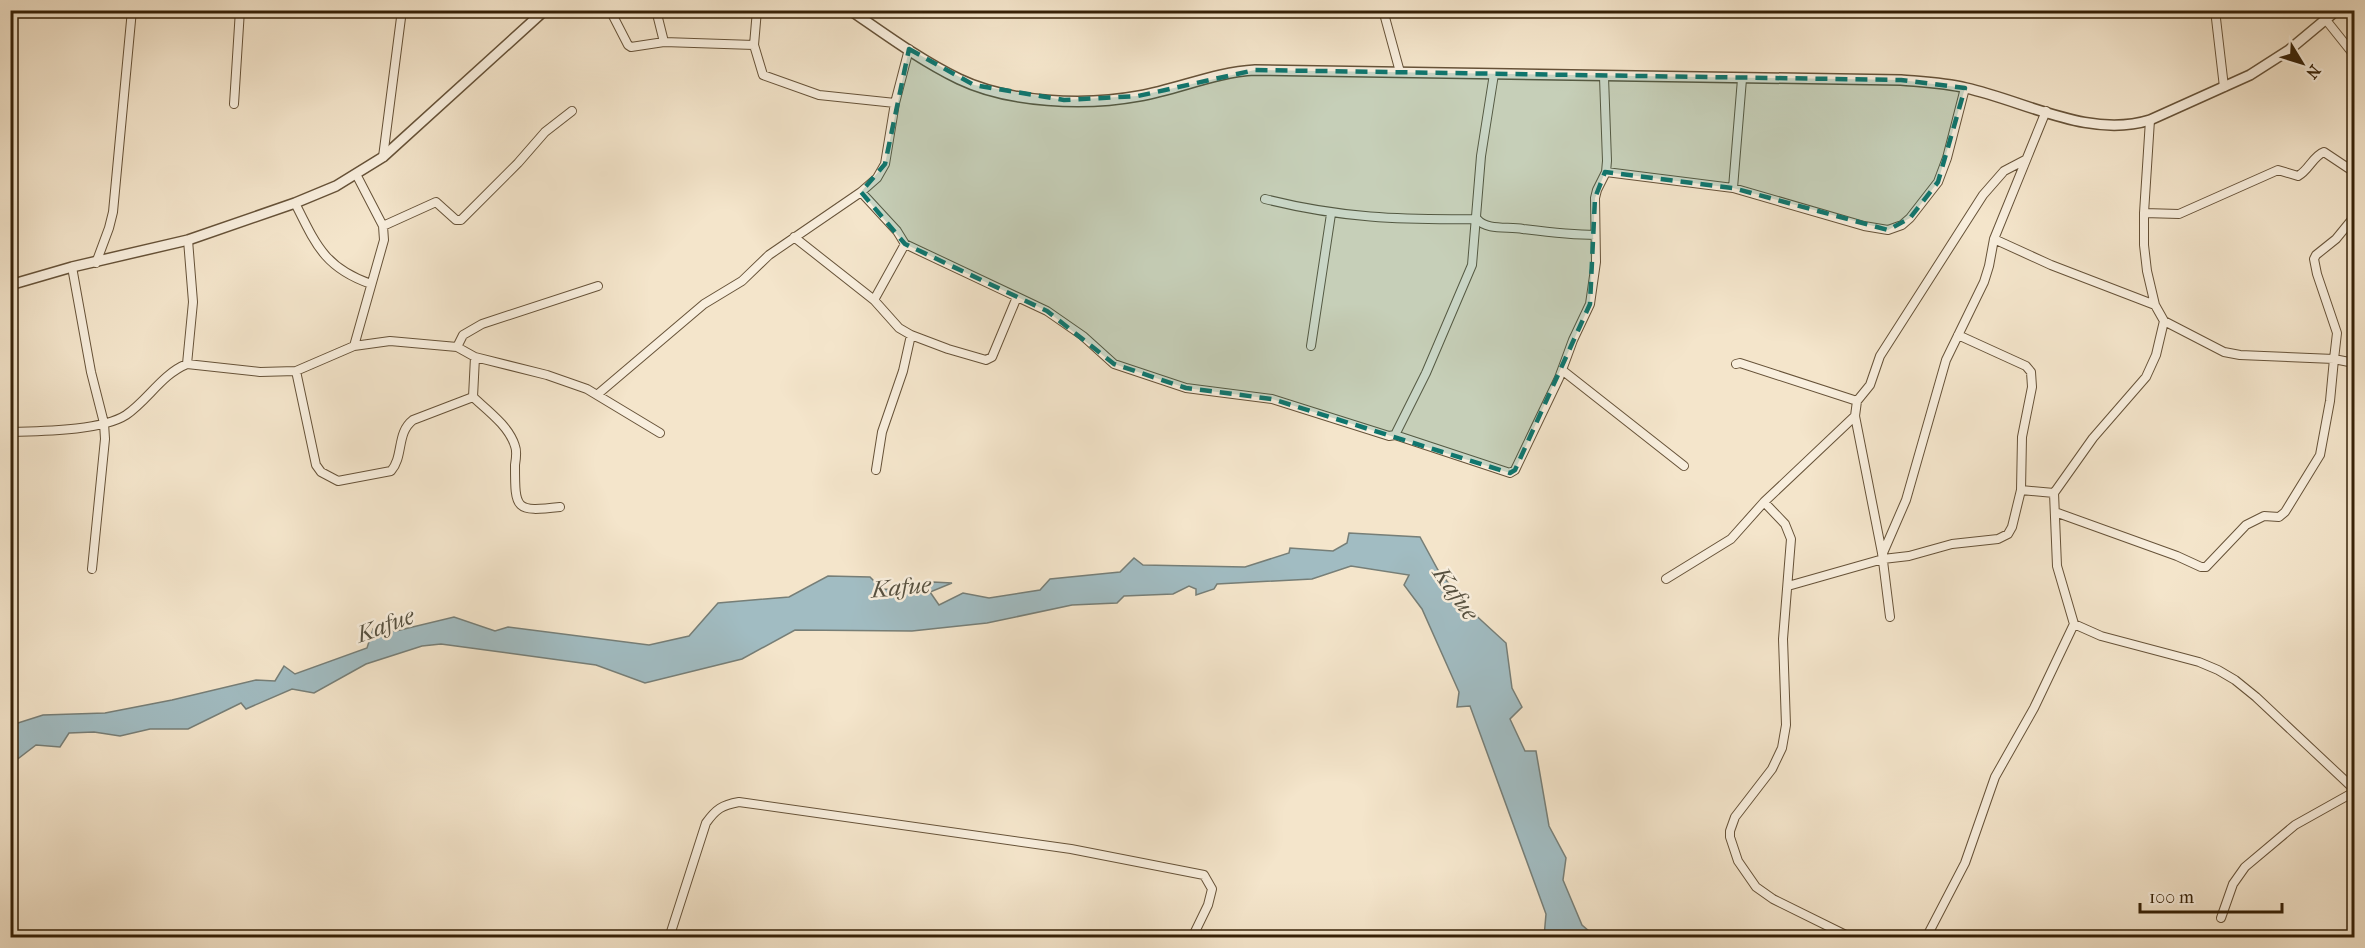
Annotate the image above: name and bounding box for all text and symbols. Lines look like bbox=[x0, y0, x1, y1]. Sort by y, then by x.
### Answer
north arrow bbox=[2272, 33, 2332, 93]
text: N bbox=[2302, 61, 2325, 83]
water label: Kafue bbox=[1426, 559, 1485, 627]
water label: Kafue bbox=[868, 570, 933, 604]
water label: Kafue bbox=[350, 601, 419, 649]
scale bar bbox=[2140, 876, 2282, 914]
text: 100 m bbox=[2149, 887, 2194, 908]

